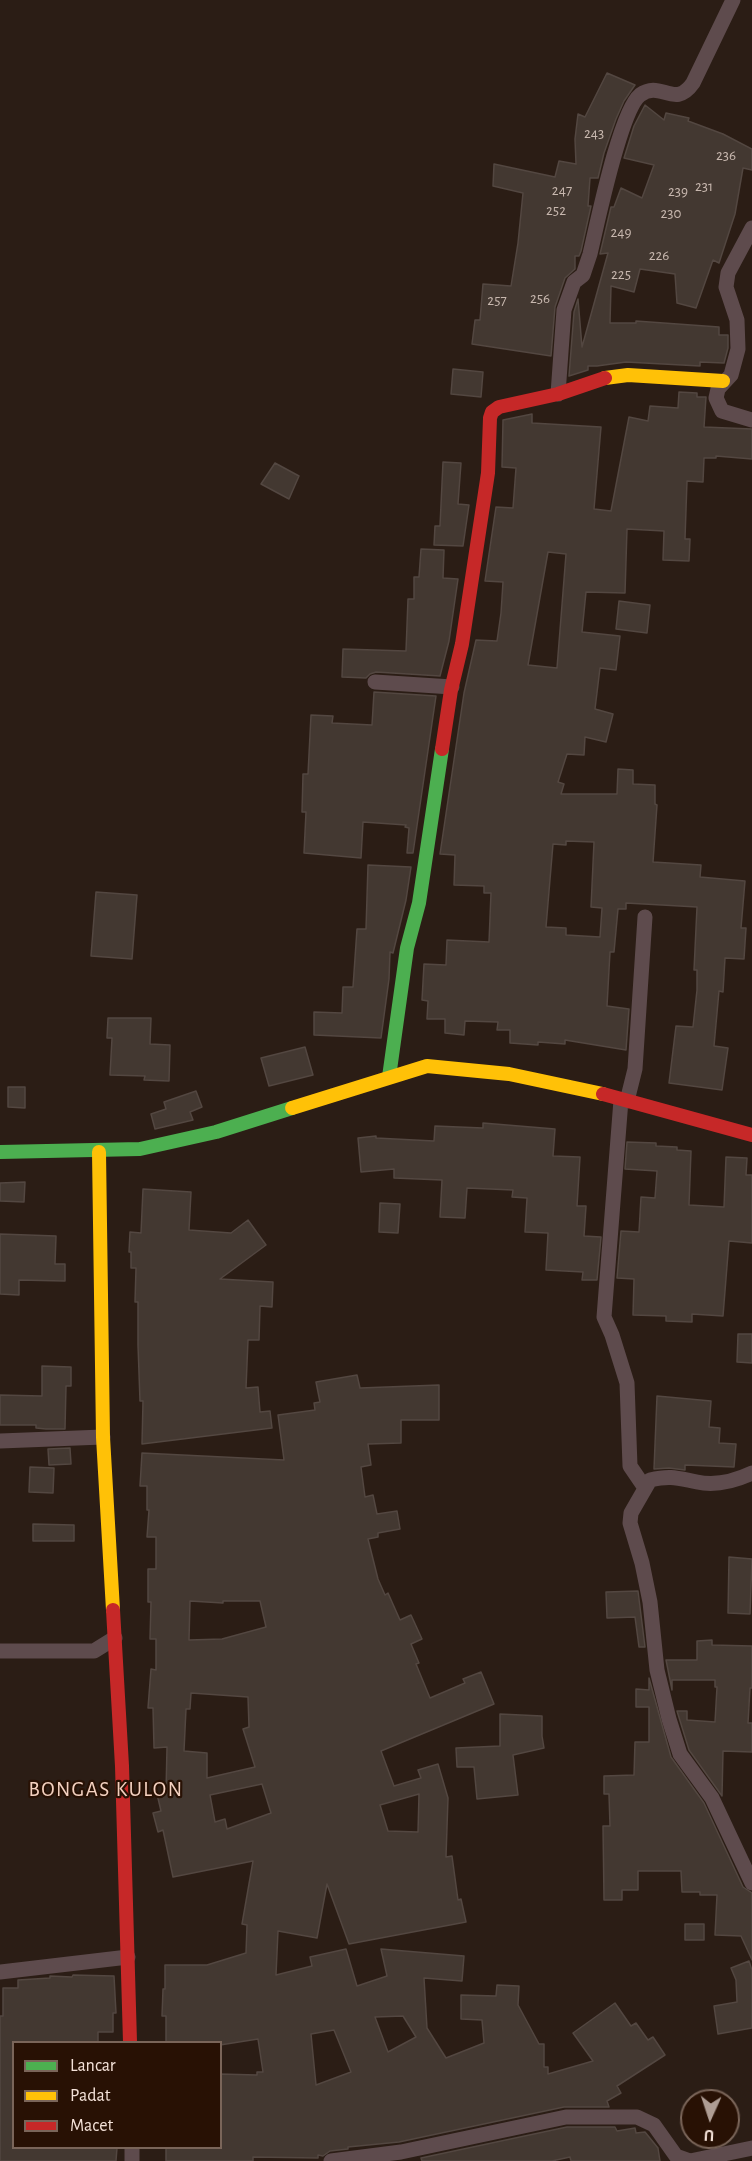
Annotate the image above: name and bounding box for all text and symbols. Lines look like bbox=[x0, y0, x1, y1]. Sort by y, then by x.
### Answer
house number: 243 bbox=[584, 124, 604, 142]
house number: 236 bbox=[716, 146, 736, 164]
house number: 231 bbox=[695, 177, 713, 195]
house number: 247 bbox=[552, 181, 572, 199]
house number: 239 bbox=[668, 182, 688, 200]
house number: 252 bbox=[546, 201, 566, 219]
house number: 230 bbox=[661, 204, 681, 222]
house number: 249 bbox=[610, 223, 632, 241]
house number: 226 bbox=[649, 246, 669, 264]
house number: 225 bbox=[611, 265, 631, 283]
house number: 256 bbox=[530, 289, 550, 307]
house number: 257 bbox=[487, 291, 507, 309]
district label: BONGAS KULON bbox=[28, 1777, 184, 1803]
legend bbox=[12, 2041, 222, 2149]
text: Lancar bbox=[70, 2057, 116, 2075]
text: Padat bbox=[70, 2087, 111, 2105]
north arrow bbox=[680, 2089, 740, 2149]
text: Macet bbox=[70, 2117, 113, 2135]
text: U bbox=[704, 2127, 715, 2143]

